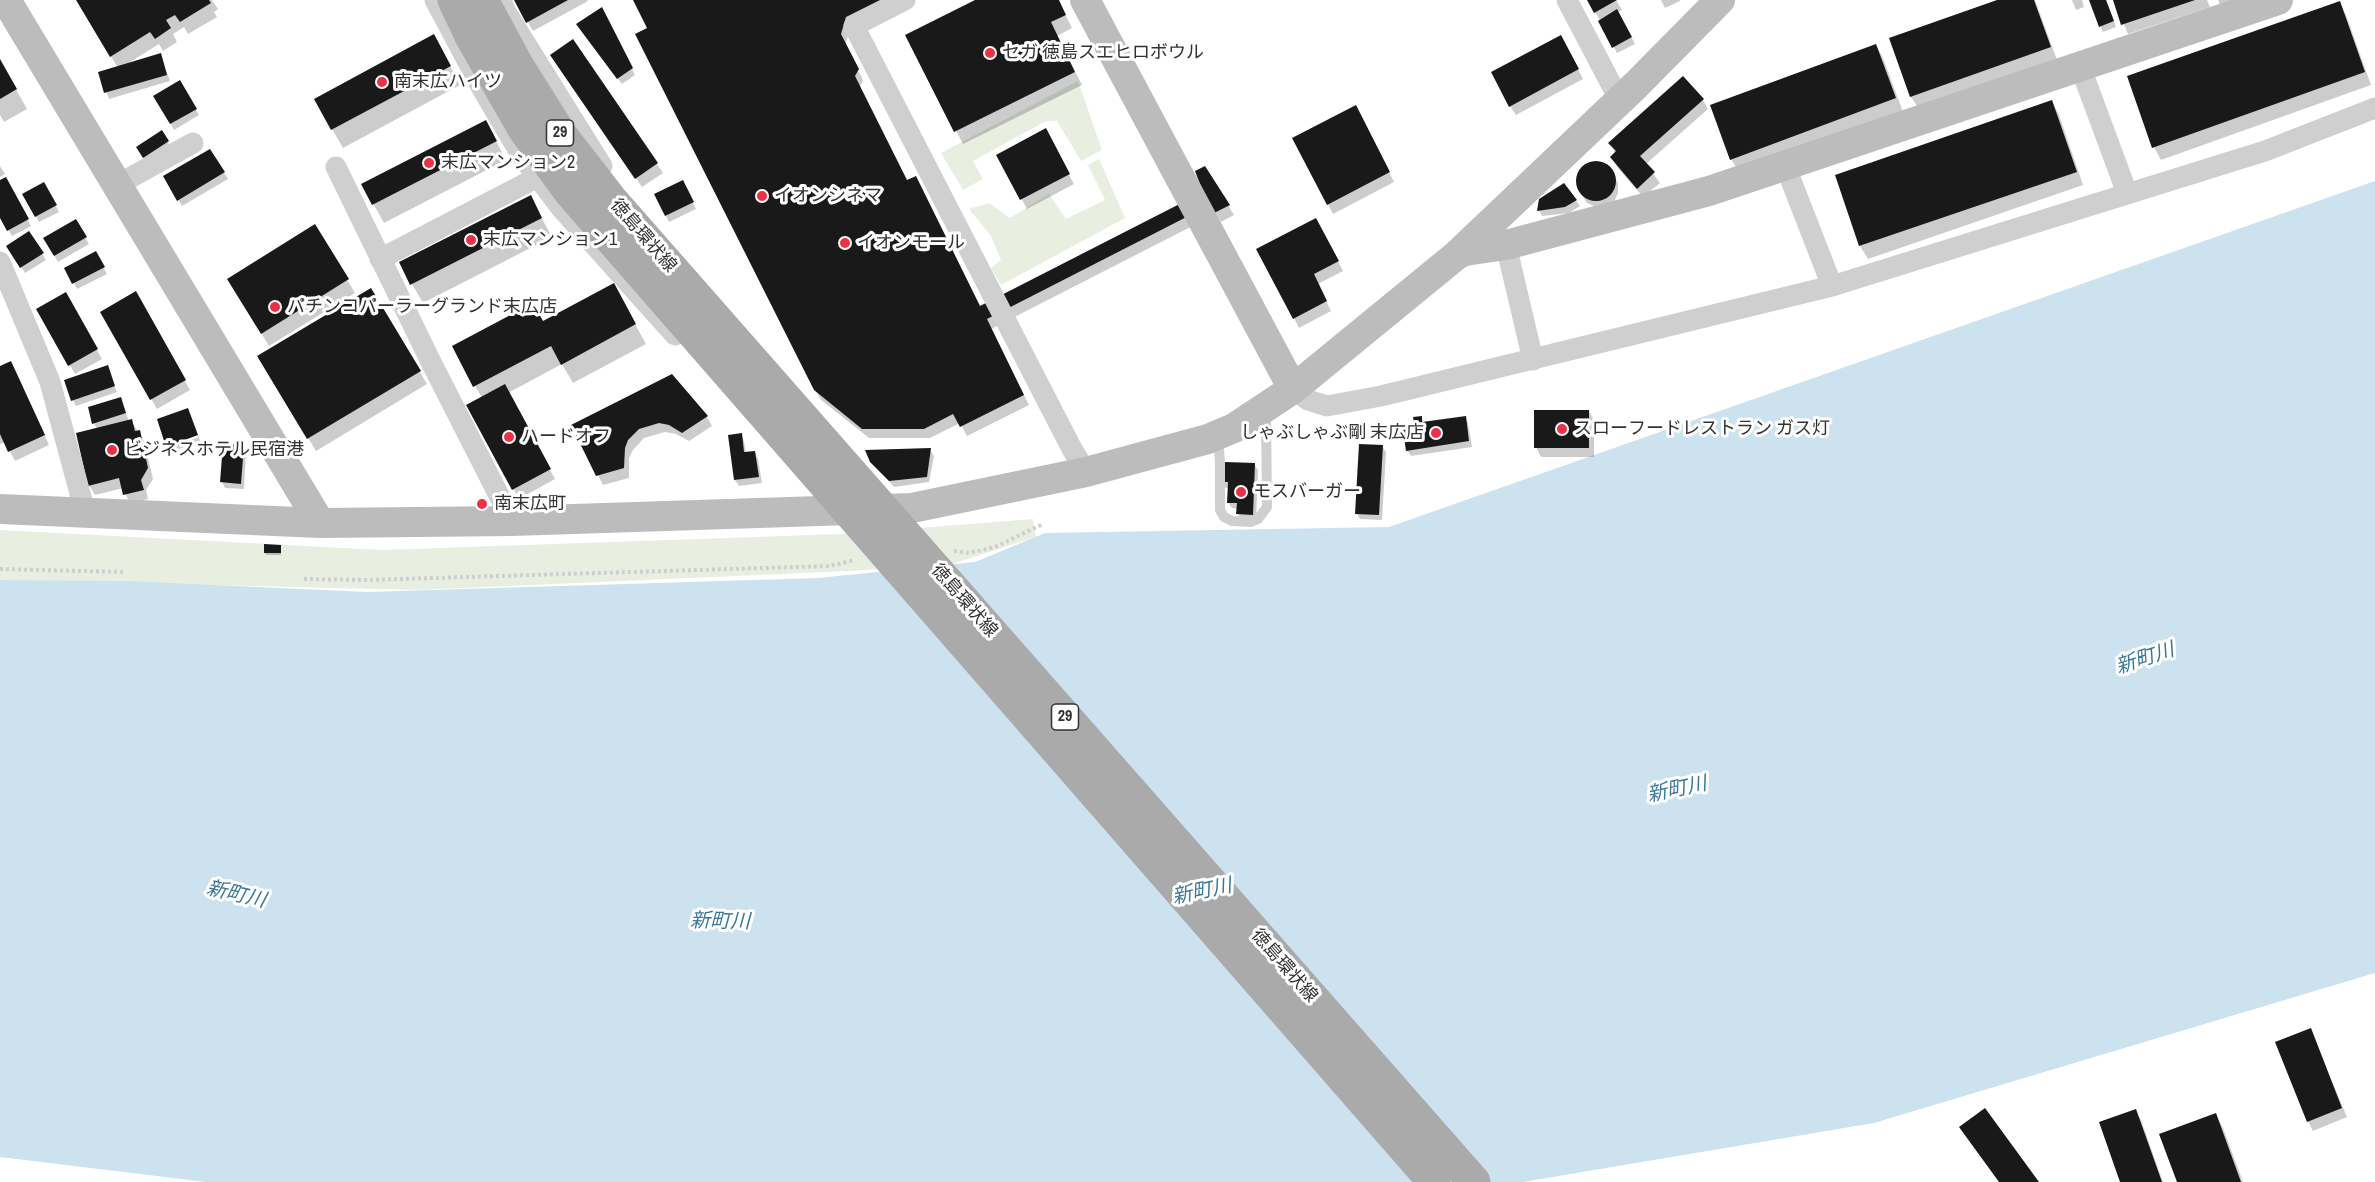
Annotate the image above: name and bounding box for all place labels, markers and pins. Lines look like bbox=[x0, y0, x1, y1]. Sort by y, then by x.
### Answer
place label: セガ 徳島スエヒロボウル bbox=[1002, 42, 1204, 64]
marker: セガ 徳島スエヒロボウル bbox=[983, 46, 997, 60]
place label: 南末広ハイツ bbox=[394, 71, 502, 93]
marker: 南末広ハイツ bbox=[375, 75, 389, 89]
place label: 末広マンション2 bbox=[441, 152, 575, 174]
marker: 末広マンション2 bbox=[422, 156, 436, 170]
place label: イオンシネマ bbox=[774, 185, 882, 207]
marker: イオンシネマ bbox=[755, 189, 769, 203]
place label: 末広マンション1 bbox=[483, 229, 617, 251]
place label: イオンモール bbox=[857, 232, 965, 254]
marker: 末広マンション1 bbox=[464, 233, 478, 247]
marker: イオンモール bbox=[838, 236, 852, 250]
place label: パチンコパーラーグランド末広店 bbox=[287, 296, 557, 318]
marker: パチンコパーラーグランド末広店 bbox=[268, 300, 282, 314]
place label: スローフードレストラン ガス灯 bbox=[1574, 418, 1830, 440]
place label: しゃぶしゃぶ剛 末広店 bbox=[1240, 422, 1424, 444]
marker: スローフードレストラン ガス灯 bbox=[1555, 422, 1569, 436]
place label: ハードオフ bbox=[521, 426, 611, 448]
marker: しゃぶしゃぶ剛 末広店 bbox=[1429, 426, 1443, 440]
marker: ハードオフ bbox=[502, 430, 516, 444]
place label: ビジネスホテル民宿港 bbox=[124, 439, 304, 461]
marker: ビジネスホテル民宿港 bbox=[105, 443, 119, 457]
place label: モスバーガー bbox=[1253, 481, 1361, 503]
marker: モスバーガー bbox=[1234, 485, 1248, 499]
place label: 南末広町 bbox=[494, 493, 566, 515]
marker: 南末広町 bbox=[475, 497, 489, 511]

